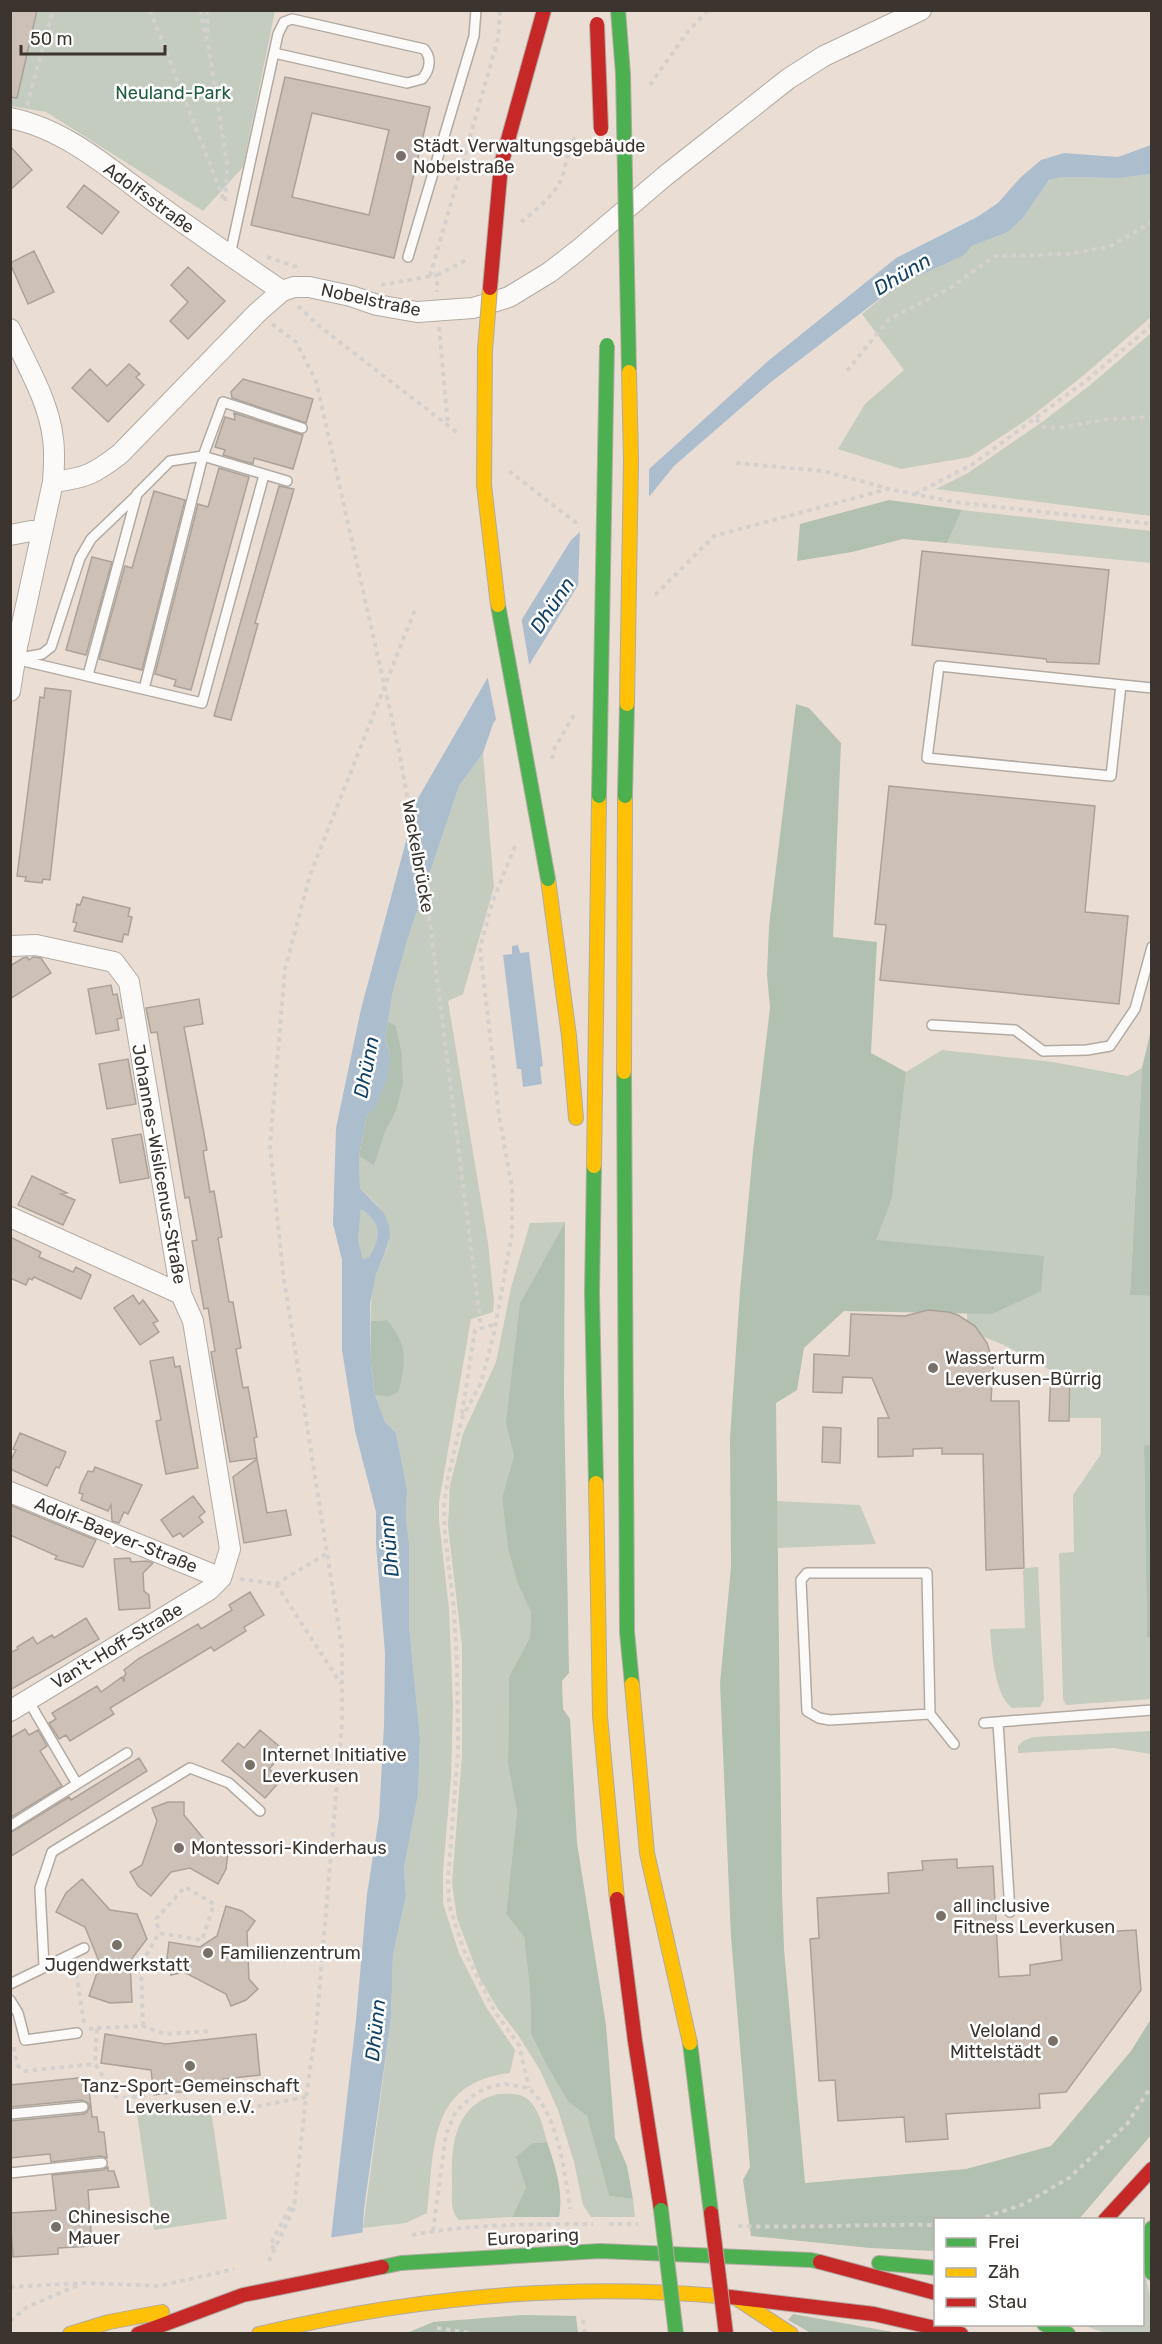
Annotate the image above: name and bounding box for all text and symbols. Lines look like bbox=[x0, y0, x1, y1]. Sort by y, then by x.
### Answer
scale bar bbox=[21, 18, 165, 56]
text: 50 m bbox=[30, 28, 73, 50]
park label: Neuland-Park bbox=[115, 82, 231, 104]
place label: Städt. Verwaltungsgebäude Nobelstraße bbox=[413, 135, 645, 178]
marker: Städt. Verwaltungsgebäude Nobelstraße bbox=[394, 149, 408, 163]
street label: Adolfsstraße bbox=[99, 158, 199, 238]
water label: Dhünn bbox=[869, 248, 935, 300]
street label: Nobelstraße bbox=[319, 279, 423, 321]
water label: Dhünn bbox=[525, 572, 579, 638]
street label: Wackelbrücke bbox=[397, 798, 439, 914]
water label: Dhünn bbox=[348, 1034, 384, 1100]
street label: Johannes-Wislicenus-Straße bbox=[127, 1042, 191, 1286]
place label: Wasserturm Leverkusen-Bürrig bbox=[945, 1347, 1102, 1390]
marker: Wasserturm Leverkusen-Bürrig bbox=[926, 1361, 940, 1375]
street label: Adolf-Baeyer-Straße bbox=[31, 1492, 201, 1578]
water label: Dhünn bbox=[374, 1514, 404, 1578]
street label: Van't-Hoff-Straße bbox=[47, 1598, 187, 1694]
place label: Internet Initiative Leverkusen bbox=[262, 1744, 407, 1787]
marker: Internet Initiative Leverkusen bbox=[243, 1758, 257, 1772]
place label: Montessori-Kinderhaus bbox=[191, 1837, 387, 1859]
marker: Montessori-Kinderhaus bbox=[172, 1841, 186, 1855]
place label: all inclusive Fitness Leverkusen bbox=[953, 1895, 1115, 1938]
marker: all inclusive Fitness Leverkusen bbox=[934, 1909, 948, 1923]
marker: Jugendwerkstatt bbox=[110, 1938, 124, 1952]
place label: Familienzentrum bbox=[220, 1942, 361, 1964]
marker: Familienzentrum bbox=[201, 1946, 215, 1960]
place label: Jugendwerkstatt bbox=[45, 1954, 189, 1976]
water label: Dhünn bbox=[360, 1998, 390, 2062]
place label: Veloland Mittelstädt bbox=[950, 2020, 1041, 2063]
marker: Veloland Mittelstädt bbox=[1046, 2034, 1060, 2048]
marker: Tanz-Sport-Gemeinschaft Leverkusen e.V. bbox=[183, 2059, 197, 2073]
place label: Tanz-Sport-Gemeinschaft Leverkusen e.V. bbox=[81, 2075, 299, 2118]
place label: Chinesische Mauer bbox=[68, 2206, 170, 2249]
legend bbox=[934, 2218, 1144, 2326]
marker: Chinesische Mauer bbox=[49, 2220, 63, 2234]
street label: Europaring bbox=[486, 2224, 580, 2250]
text: Frei bbox=[988, 2231, 1019, 2253]
text: Zäh bbox=[988, 2261, 1020, 2283]
text: Stau bbox=[988, 2291, 1027, 2313]

